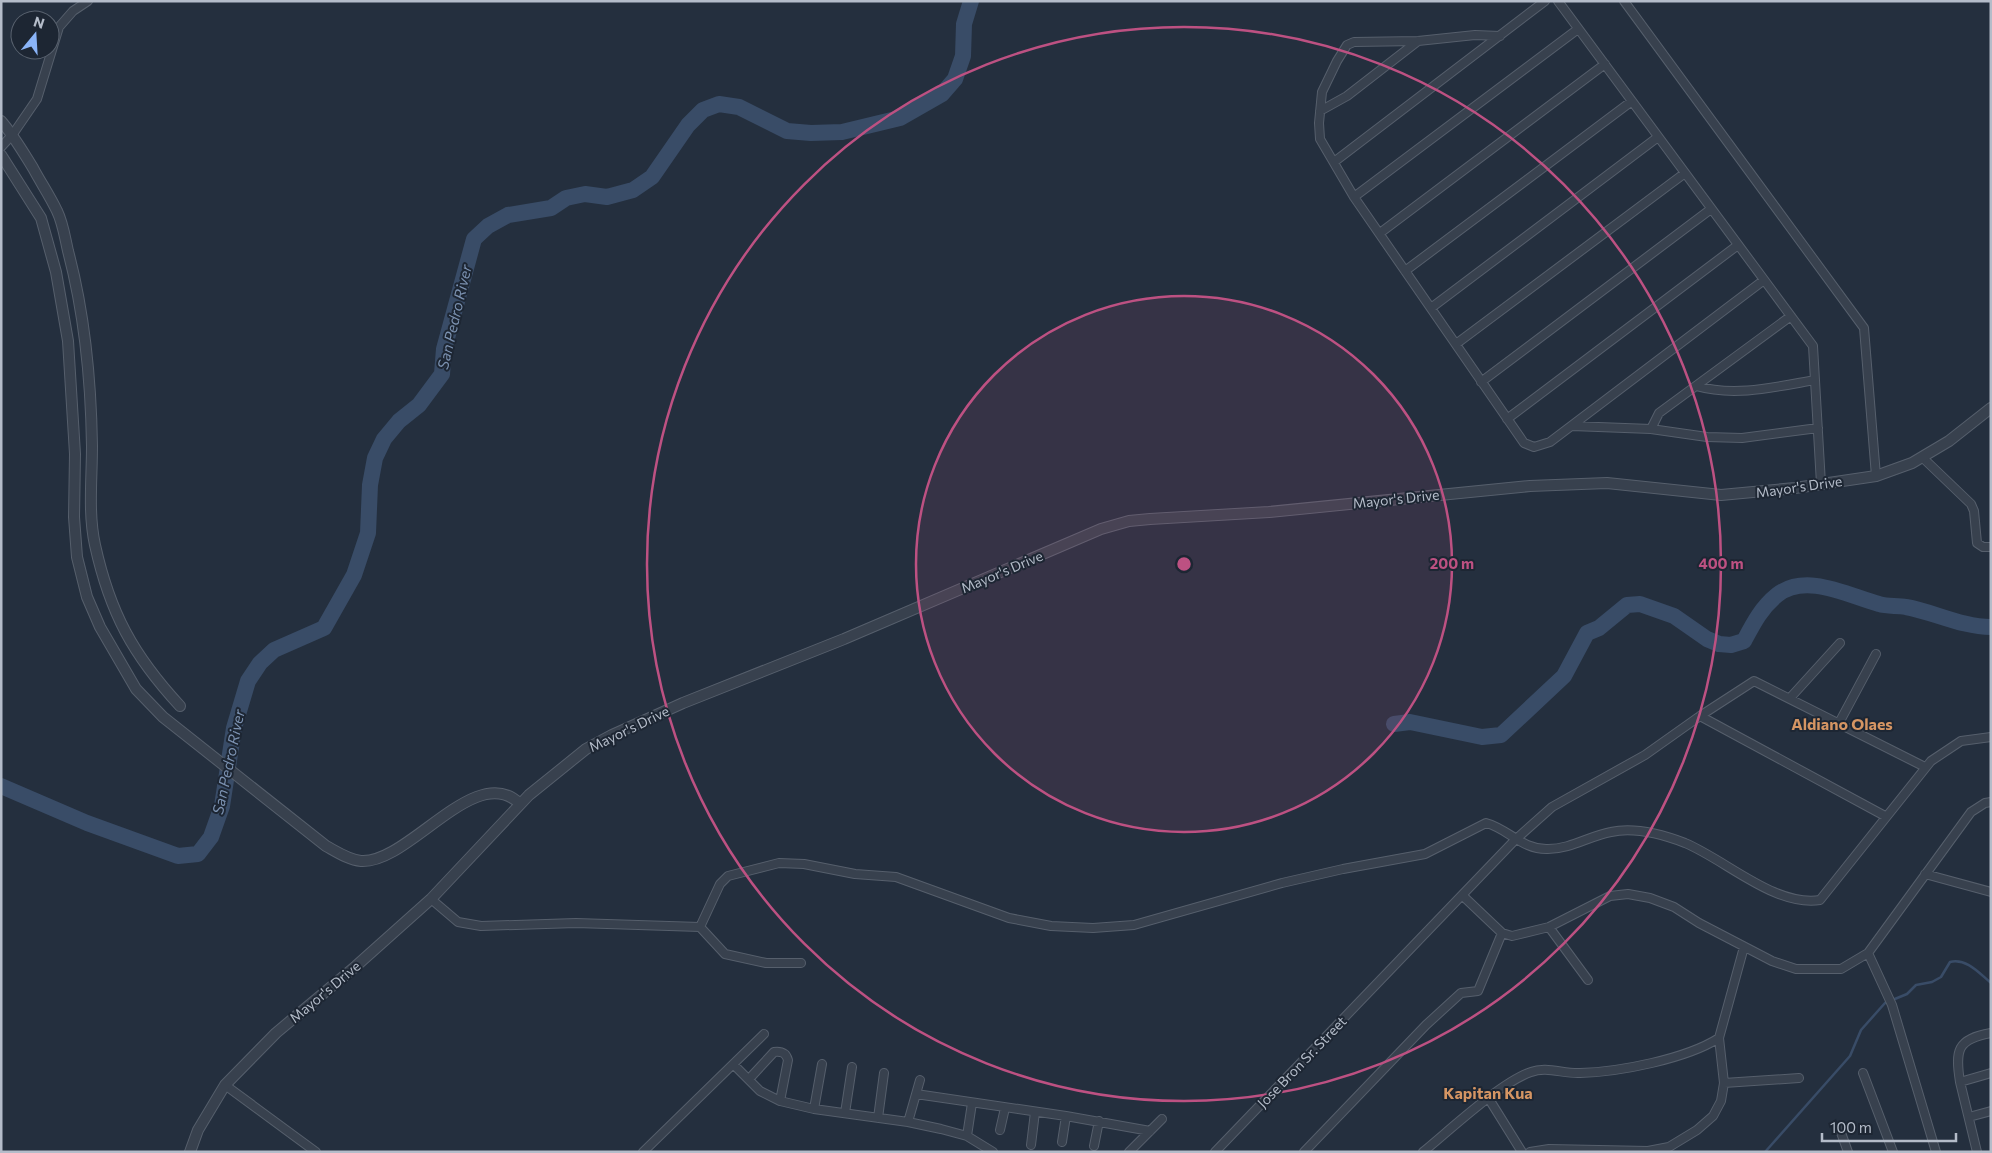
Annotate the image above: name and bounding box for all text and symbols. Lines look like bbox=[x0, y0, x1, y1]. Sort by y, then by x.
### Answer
north arrow bbox=[10, 10, 60, 60]
text: N bbox=[32, 12, 47, 32]
water label: San Pedro River bbox=[433, 262, 475, 371]
street label: Mayor's Drive bbox=[1755, 472, 1843, 501]
street label: Mayor's Drive bbox=[1352, 485, 1440, 512]
street label: Mayor's Drive bbox=[958, 547, 1045, 596]
text: 200 m bbox=[1430, 554, 1474, 572]
text: 400 m bbox=[1698, 554, 1744, 572]
centre of rings bbox=[1175, 555, 1193, 573]
street label: Mayor's Drive bbox=[586, 702, 672, 755]
water label: San Pedro River bbox=[208, 707, 248, 816]
district label: Aldiano Olaes bbox=[1791, 714, 1893, 733]
street label: Mayor's Drive bbox=[286, 957, 364, 1026]
street label: Jose Bron Sr. Street bbox=[1254, 1012, 1350, 1111]
district label: Kapitan Kua bbox=[1443, 1083, 1533, 1102]
scale bar bbox=[1822, 1110, 1956, 1142]
text: 100 m bbox=[1830, 1118, 1872, 1136]

